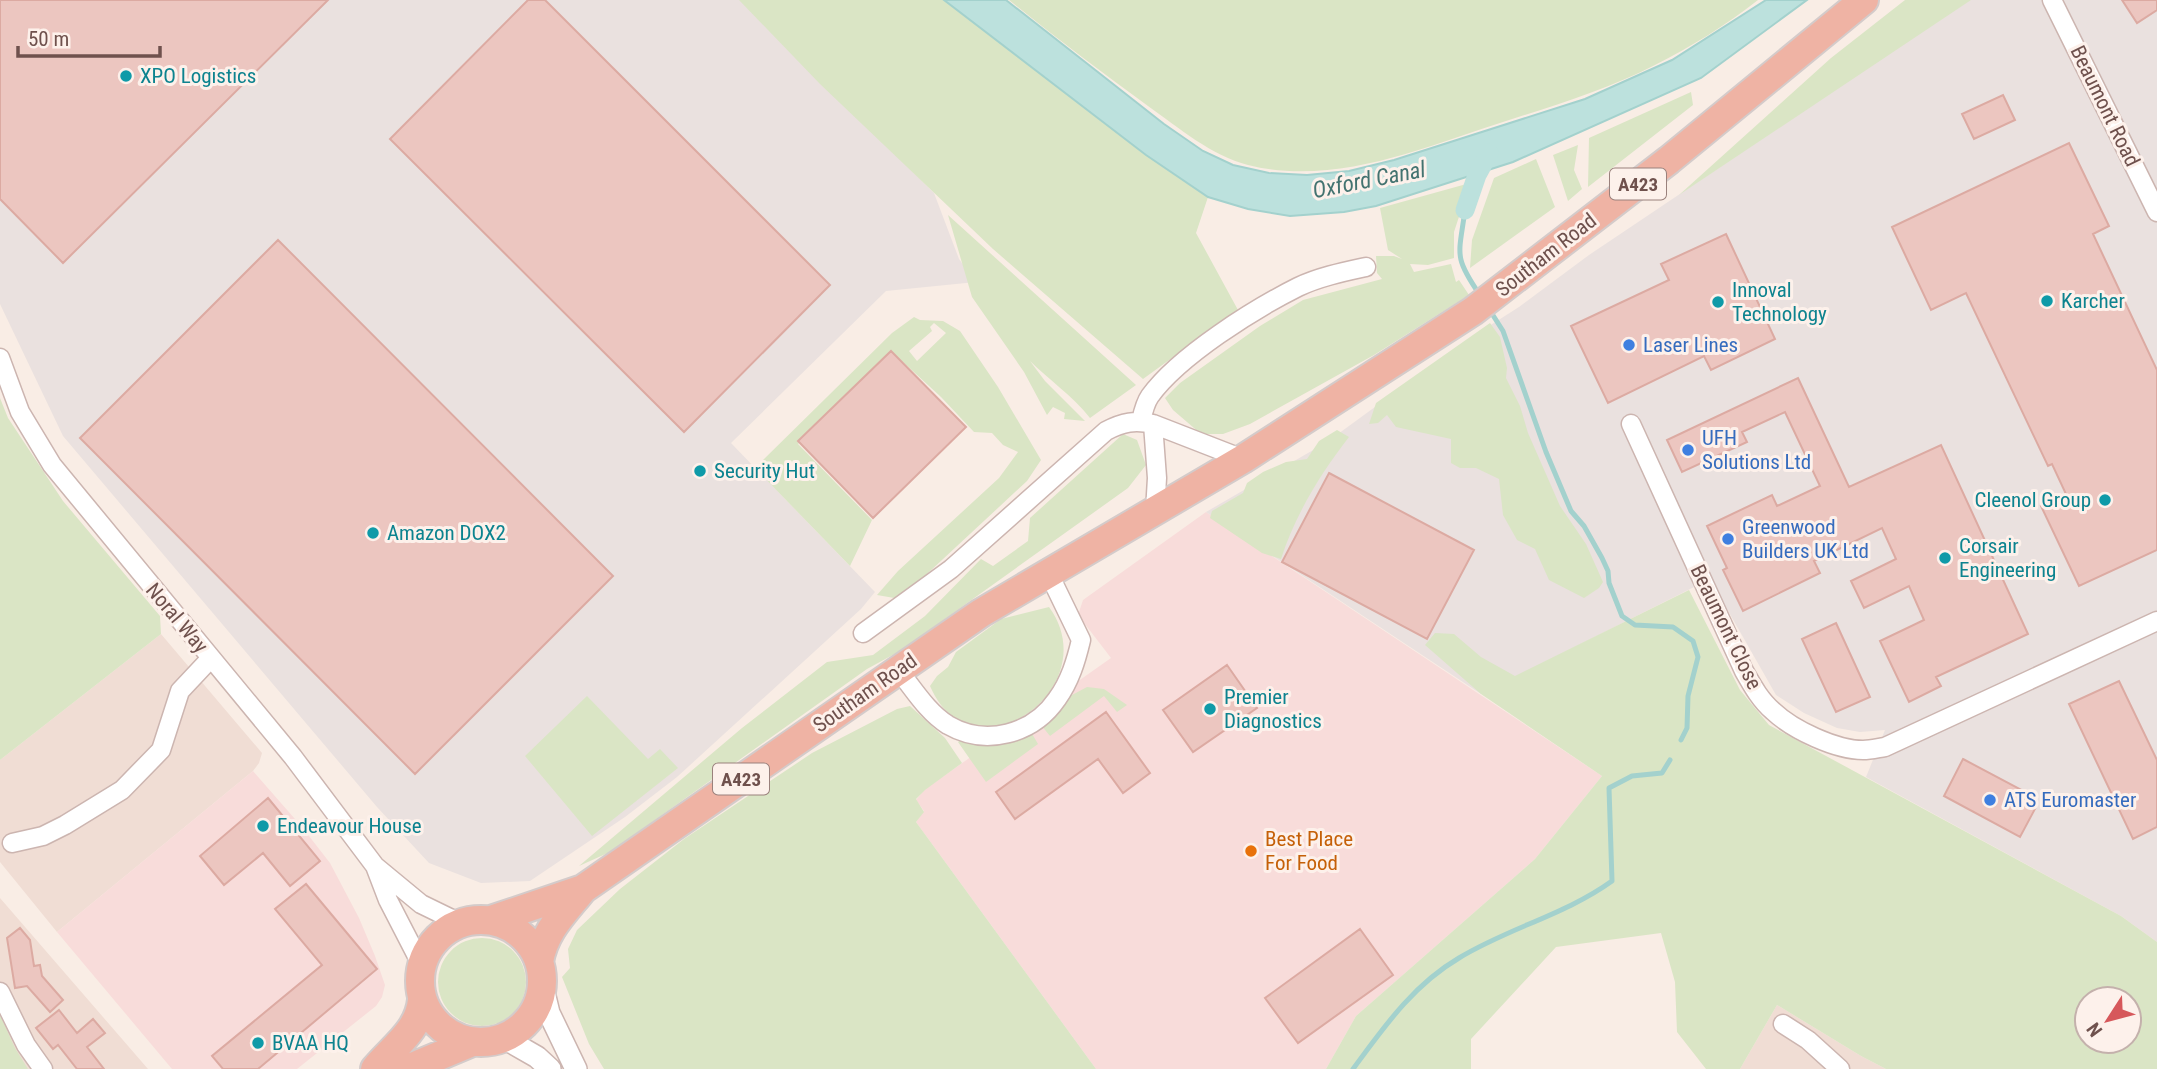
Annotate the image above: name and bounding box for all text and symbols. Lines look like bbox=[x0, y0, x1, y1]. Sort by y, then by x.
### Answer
scale bar bbox=[18, 14, 159, 58]
text: 50 m bbox=[28, 27, 69, 51]
street label: Beaumont Road bbox=[2065, 42, 2145, 170]
place label: XPO Logistics bbox=[140, 64, 256, 88]
marker: XPO Logistics bbox=[118, 68, 134, 84]
water label: Oxford Canal bbox=[1310, 156, 1429, 204]
road number: A423 bbox=[1610, 168, 1666, 200]
street label: Southam Road bbox=[1491, 208, 1601, 302]
place label: Innoval Technology bbox=[1732, 278, 1827, 326]
place label: Karcher bbox=[2061, 289, 2125, 313]
marker: Karcher bbox=[2039, 293, 2055, 309]
marker: Innoval Technology bbox=[1710, 294, 1726, 310]
place label: Laser Lines bbox=[1643, 333, 1738, 357]
marker: Laser Lines bbox=[1621, 337, 1637, 353]
place label: UFH Solutions Ltd bbox=[1702, 426, 1811, 474]
marker: UFH Solutions Ltd bbox=[1680, 442, 1696, 458]
place label: Security Hut bbox=[714, 459, 815, 483]
marker: Security Hut bbox=[692, 463, 708, 479]
place label: Cleenol Group bbox=[1975, 488, 2091, 512]
marker: Cleenol Group bbox=[2097, 492, 2113, 508]
place label: Greenwood Builders UK Ltd bbox=[1742, 515, 1869, 563]
place label: Amazon DOX2 bbox=[387, 521, 506, 545]
marker: Amazon DOX2 bbox=[365, 525, 381, 541]
marker: Greenwood Builders UK Ltd bbox=[1720, 531, 1736, 547]
place label: Corsair Engineering bbox=[1959, 534, 2056, 582]
marker: Corsair Engineering bbox=[1937, 550, 1953, 566]
street label: Beaumont Close bbox=[1685, 561, 1767, 693]
street label: Noral Way bbox=[141, 578, 213, 658]
street label: Southam Road bbox=[809, 649, 921, 737]
place label: Premier Diagnostics bbox=[1224, 685, 1322, 733]
marker: Premier Diagnostics bbox=[1202, 701, 1218, 717]
road number: A423 bbox=[713, 764, 769, 794]
place label: ATS Euromaster bbox=[2004, 788, 2136, 812]
marker: ATS Euromaster bbox=[1982, 792, 1998, 808]
place label: Endeavour House bbox=[277, 814, 422, 838]
marker: Endeavour House bbox=[255, 818, 271, 834]
place label: Best Place For Food bbox=[1265, 827, 1353, 875]
marker: Best Place For Food bbox=[1243, 843, 1259, 859]
north arrow bbox=[2073, 985, 2143, 1055]
text: N bbox=[2082, 1018, 2107, 1041]
place label: BVAA HQ bbox=[272, 1031, 349, 1055]
marker: BVAA HQ bbox=[250, 1035, 266, 1051]

